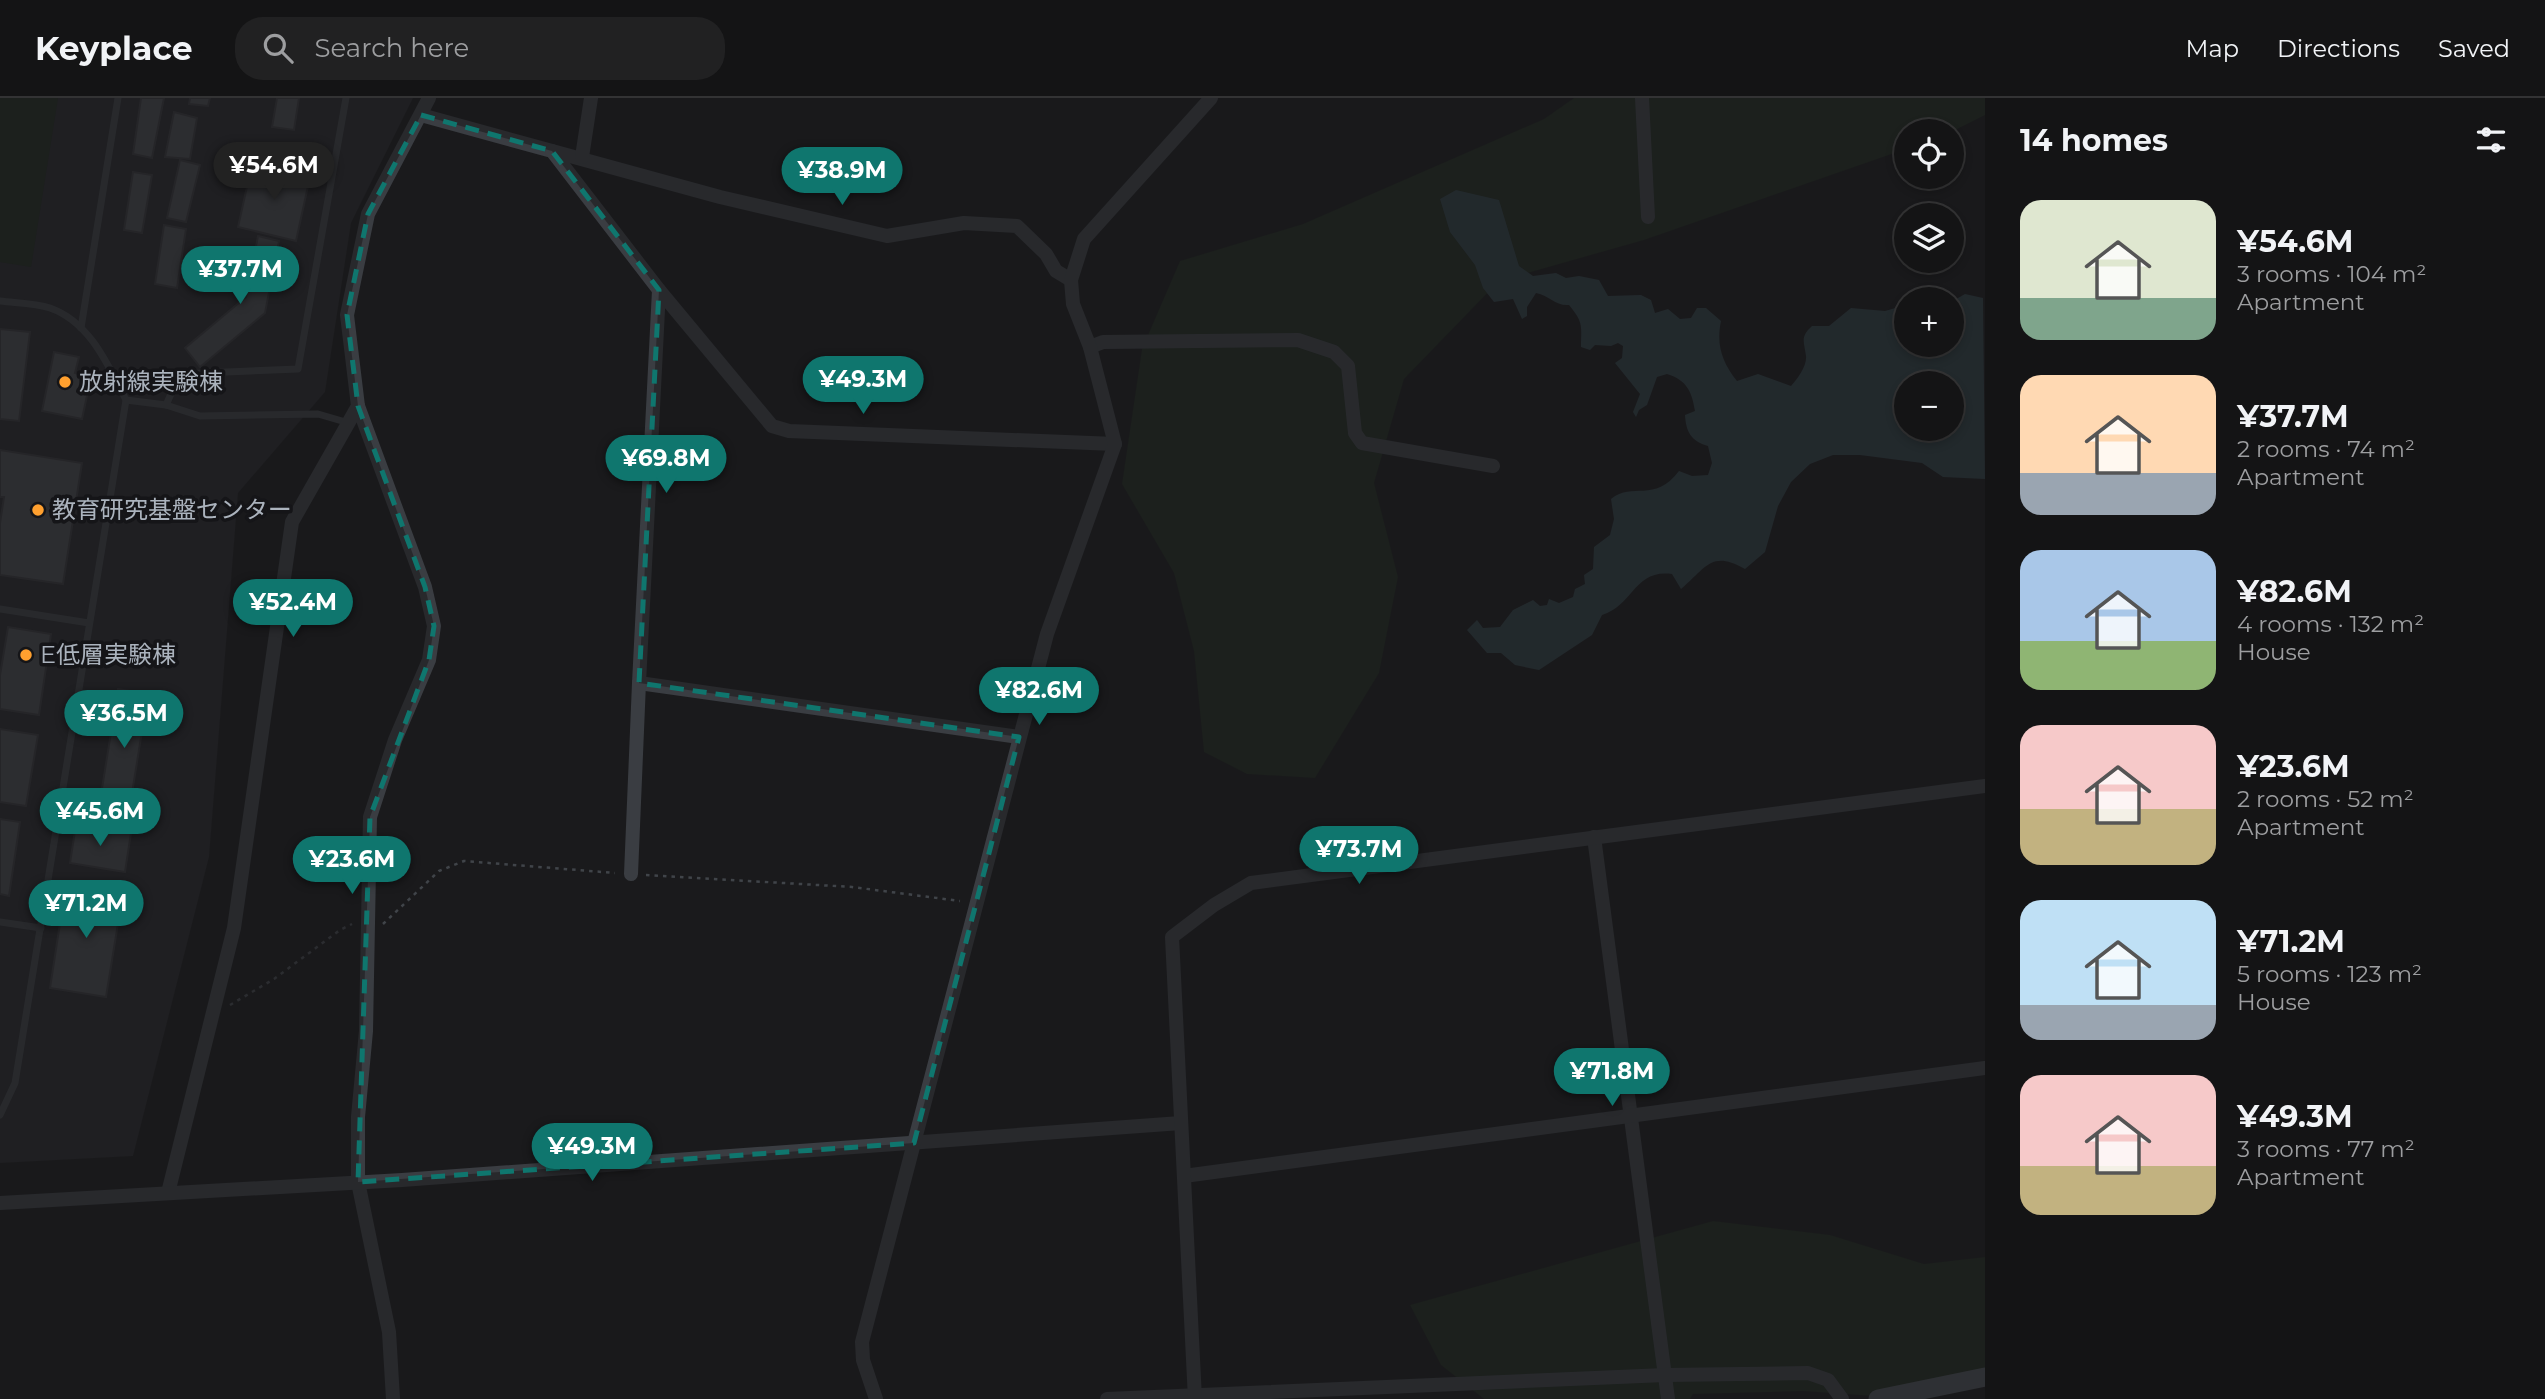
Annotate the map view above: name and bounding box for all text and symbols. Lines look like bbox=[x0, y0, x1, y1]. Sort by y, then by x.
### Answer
search box bbox=[235, 17, 725, 80]
text: Keyplace bbox=[35, 28, 193, 68]
icon: search bbox=[259, 29, 297, 67]
text: Search here bbox=[315, 32, 469, 64]
text: Map bbox=[2186, 34, 2239, 63]
text: Directions bbox=[2277, 34, 2400, 63]
text: Saved bbox=[2438, 34, 2510, 63]
map controls bbox=[1894, 119, 1964, 441]
button: locate bbox=[1894, 119, 1964, 189]
icon: filters bbox=[2472, 121, 2510, 159]
text: 14 homes bbox=[2020, 122, 2168, 159]
pin: ¥54.6M bbox=[217, 142, 331, 202]
pin: ¥38.9M bbox=[785, 148, 899, 207]
text: ¥54.6M bbox=[229, 151, 319, 179]
text: ¥38.9M bbox=[798, 156, 886, 184]
button: layers bbox=[1894, 203, 1964, 273]
text: ¥54.6M bbox=[2237, 223, 2353, 260]
icon: home bbox=[2076, 228, 2160, 312]
pin: ¥37.7M bbox=[183, 246, 297, 306]
text: ¥37.7M bbox=[197, 255, 283, 283]
text: 3 rooms · 104 m² bbox=[2237, 260, 2426, 288]
button: + bbox=[1894, 287, 1964, 357]
text: Apartment bbox=[2237, 288, 2365, 316]
pin: ¥49.3M bbox=[806, 356, 920, 416]
text: ¥49.3M bbox=[819, 365, 907, 393]
place label: 放射線実験棟 bbox=[79, 367, 223, 396]
button: − bbox=[1894, 371, 1964, 441]
marker: 放射線実験棟 bbox=[57, 374, 73, 390]
text: ¥37.7M bbox=[2237, 398, 2349, 435]
icon: home bbox=[2076, 403, 2160, 487]
text: 2 rooms · 74 m² bbox=[2237, 435, 2415, 463]
pin: ¥69.8M bbox=[609, 436, 723, 495]
text: ¥69.8M bbox=[621, 444, 711, 472]
text: Apartment bbox=[2237, 463, 2365, 491]
place label: 教育研究基盤センター bbox=[52, 495, 292, 524]
marker: 教育研究基盤センター bbox=[30, 502, 46, 518]
text: ¥82.6M bbox=[2237, 573, 2352, 610]
icon: home bbox=[2076, 578, 2160, 662]
pin: ¥52.4M bbox=[236, 580, 350, 639]
text: ¥52.4M bbox=[249, 588, 337, 616]
text: 4 rooms · 132 m² bbox=[2237, 610, 2424, 638]
text: House bbox=[2237, 638, 2311, 666]
place label: E低層実験棟 bbox=[40, 640, 176, 669]
marker: E低層実験棟 bbox=[18, 647, 34, 663]
pin: ¥82.6M bbox=[982, 668, 1096, 727]
text: ¥82.6M bbox=[995, 676, 1083, 704]
pin: ¥36.5M bbox=[67, 690, 181, 750]
text: ¥36.5M bbox=[80, 699, 168, 727]
text: ¥23.6M bbox=[2237, 748, 2350, 785]
icon: home bbox=[2076, 753, 2160, 837]
text: 2 rooms · 52 m² bbox=[2237, 785, 2414, 813]
pin: ¥45.6M bbox=[43, 788, 157, 848]
text: ¥45.6M bbox=[56, 797, 144, 825]
text: Apartment bbox=[2237, 813, 2365, 841]
pin: ¥73.7M bbox=[1302, 826, 1416, 886]
text: ¥73.7M bbox=[1315, 835, 1403, 863]
pin: ¥23.6M bbox=[295, 836, 409, 896]
text: ¥23.6M bbox=[309, 845, 395, 873]
pin: ¥71.2M bbox=[29, 880, 143, 940]
text: ¥71.2M bbox=[45, 889, 127, 917]
text: ¥71.2M bbox=[2237, 923, 2345, 960]
icon: home bbox=[2076, 928, 2160, 1012]
text: 5 rooms · 123 m² bbox=[2237, 960, 2422, 988]
text: House bbox=[2237, 988, 2311, 1016]
pin: ¥71.8M bbox=[1555, 1048, 1669, 1108]
text: ¥71.8M bbox=[1570, 1057, 1654, 1085]
text: ¥49.3M bbox=[2237, 1098, 2353, 1135]
icon: home bbox=[2076, 1103, 2160, 1187]
pin: ¥49.3M bbox=[535, 1124, 649, 1183]
text: ¥49.3M bbox=[548, 1132, 636, 1160]
text: 3 rooms · 77 m² bbox=[2237, 1135, 2415, 1163]
text: Apartment bbox=[2237, 1163, 2365, 1191]

